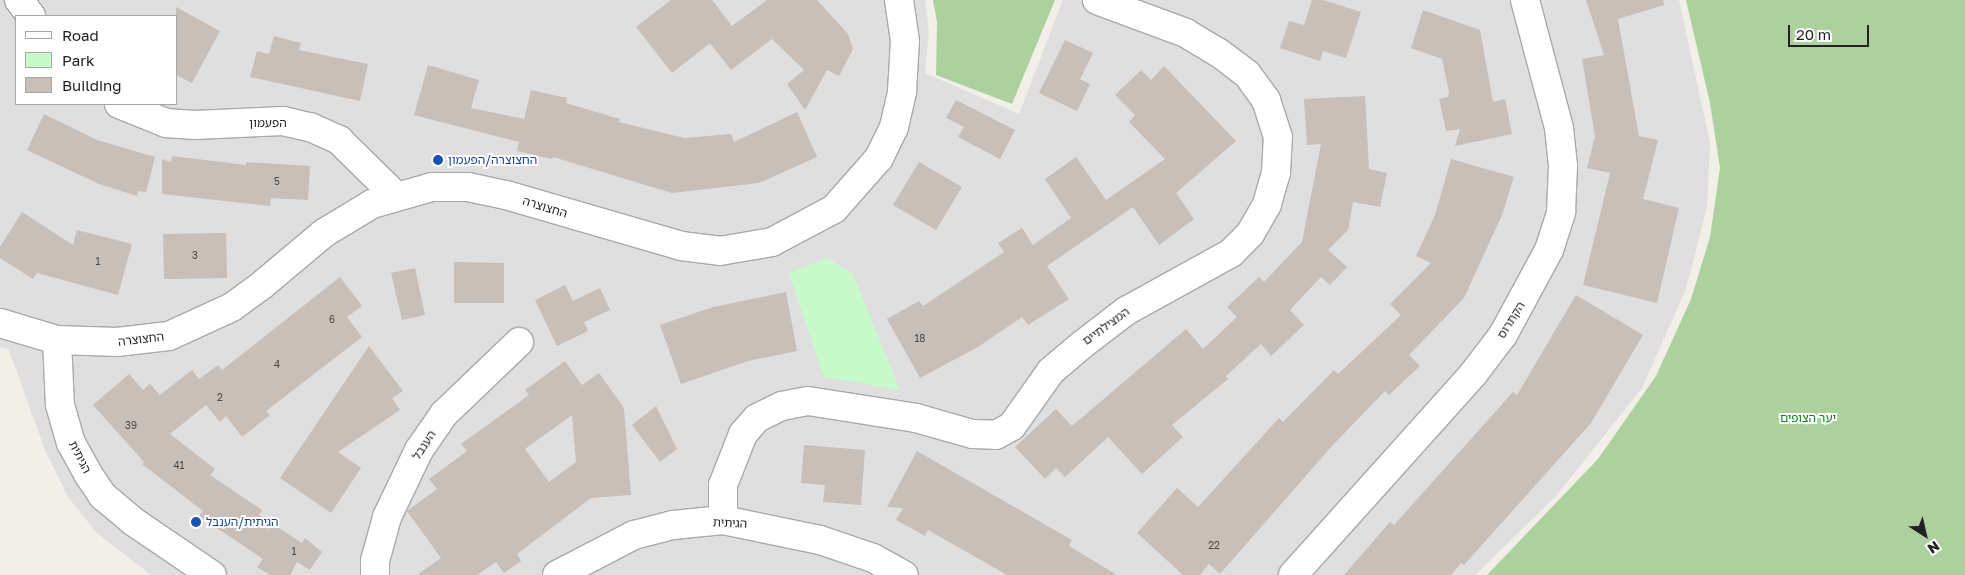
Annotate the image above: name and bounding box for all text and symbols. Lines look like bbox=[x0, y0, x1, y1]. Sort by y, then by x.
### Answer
legend bbox=[15, 15, 178, 105]
scale bar bbox=[1790, 15, 1871, 47]
text: 20 m bbox=[1796, 25, 1831, 43]
text: Road bbox=[62, 26, 99, 44]
text: Park bbox=[62, 51, 94, 69]
text: Building bbox=[62, 76, 122, 94]
street label: הפעמון bbox=[249, 116, 287, 130]
place label: החצוצרה/הפעמון bbox=[448, 153, 537, 167]
marker: החצוצרה/הפעמון bbox=[432, 154, 444, 166]
house number: 5 bbox=[274, 176, 280, 188]
street label: החצוצרה bbox=[521, 193, 569, 221]
house number: 3 bbox=[192, 250, 198, 262]
house number: 1 bbox=[96, 256, 100, 268]
street label: הקתרוס bbox=[1494, 299, 1528, 341]
street label: המצילתיים bbox=[1080, 304, 1132, 348]
house number: 6 bbox=[329, 314, 335, 326]
street label: החצוצרה bbox=[117, 329, 165, 349]
house number: 18 bbox=[915, 333, 925, 345]
house number: 4 bbox=[274, 359, 280, 371]
house number: 2 bbox=[217, 392, 223, 404]
park label: יער הצופים bbox=[1780, 411, 1836, 425]
house number: 39 bbox=[125, 420, 137, 432]
street label: הענבל bbox=[409, 428, 439, 462]
street label: הגיתית bbox=[66, 438, 94, 476]
house number: 41 bbox=[174, 460, 184, 472]
north arrow bbox=[1900, 510, 1950, 560]
place label: הגיתית/הענבל bbox=[206, 515, 279, 529]
street label: הגיתית bbox=[712, 515, 748, 531]
marker: הגיתית/הענבל bbox=[190, 516, 202, 528]
text: N bbox=[1925, 538, 1943, 558]
house number: 22 bbox=[1208, 540, 1220, 552]
house number: 1 bbox=[292, 546, 296, 558]

